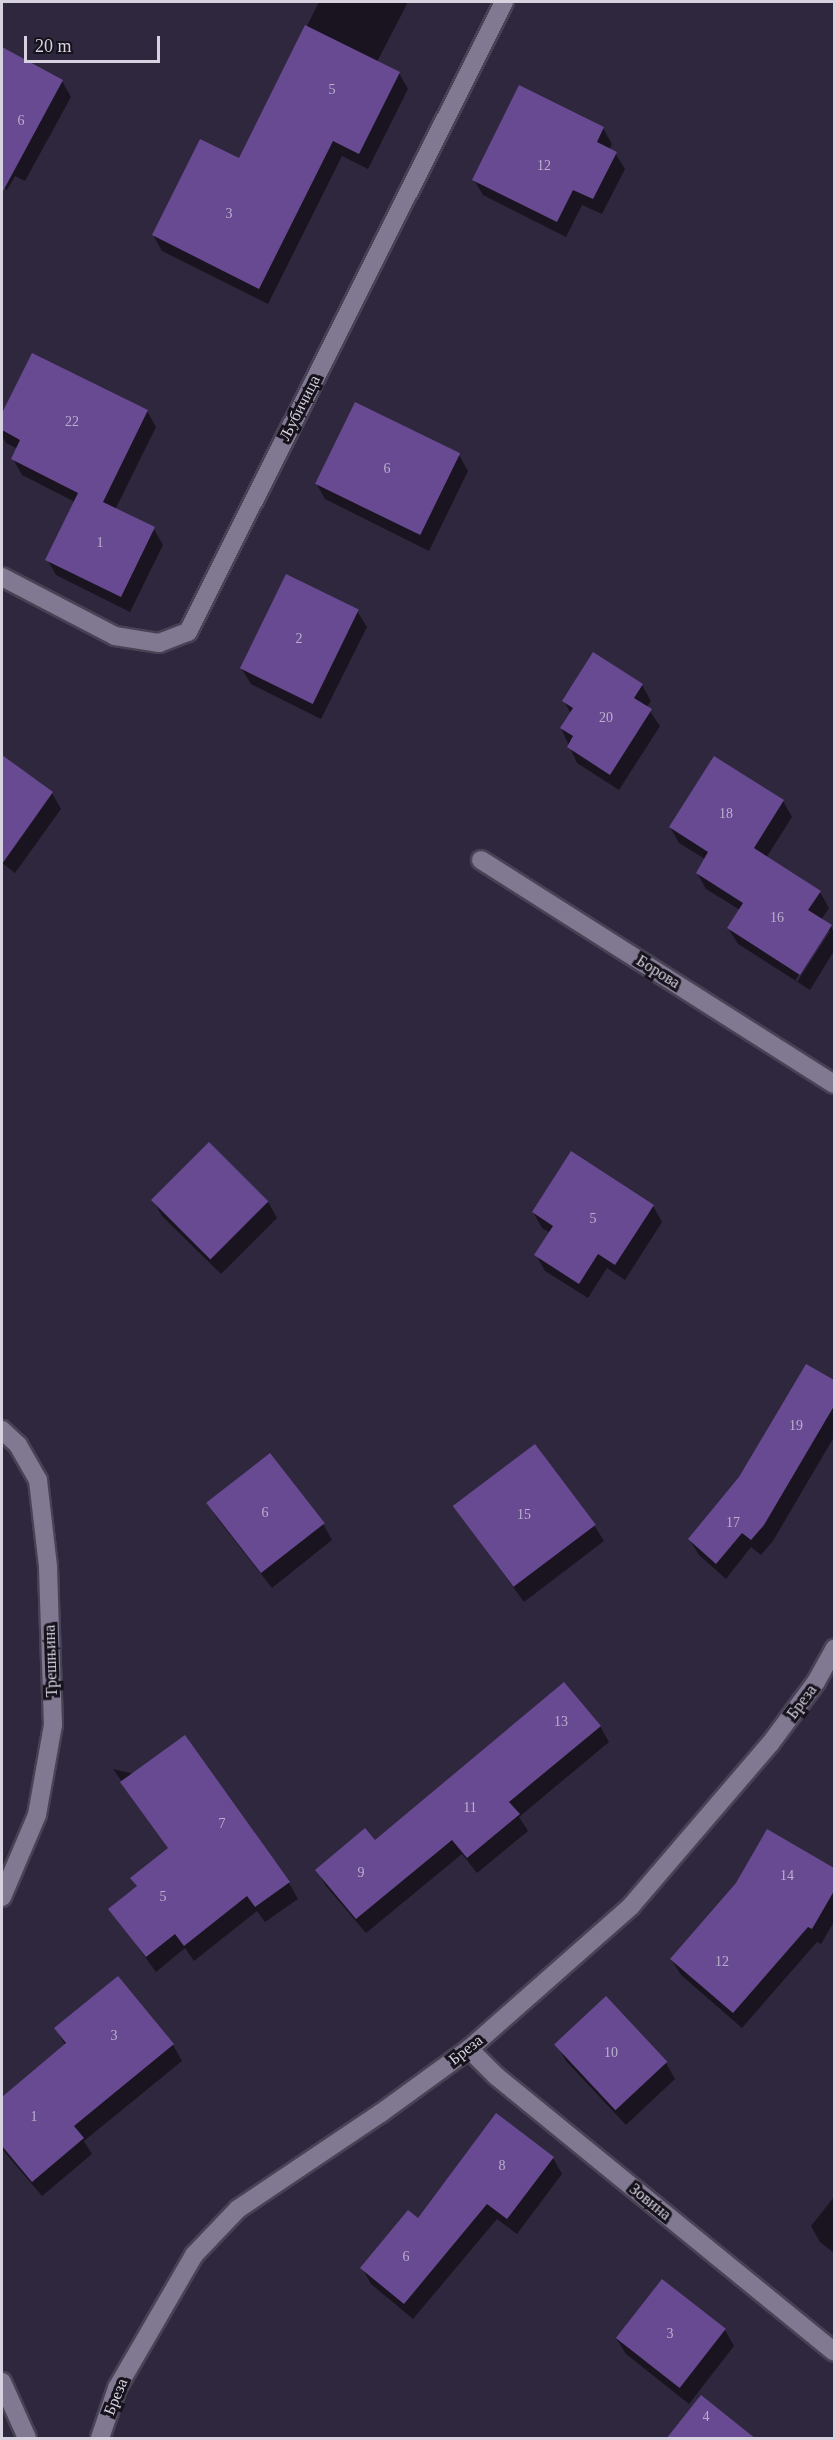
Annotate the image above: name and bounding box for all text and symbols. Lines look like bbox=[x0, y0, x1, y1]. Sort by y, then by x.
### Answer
scale bar bbox=[27, 24, 164, 62]
text: 20 m bbox=[35, 36, 72, 56]
house number: 5 bbox=[328, 82, 336, 98]
house number: 6 bbox=[18, 113, 24, 129]
house number: 12 bbox=[537, 158, 551, 174]
house number: 3 bbox=[225, 206, 232, 222]
street label: Љубичица bbox=[275, 372, 325, 444]
house number: 22 bbox=[65, 414, 79, 430]
house number: 6 bbox=[384, 461, 390, 477]
house number: 1 bbox=[97, 535, 104, 551]
house number: 2 bbox=[296, 631, 302, 647]
house number: 20 bbox=[599, 710, 613, 726]
house number: 18 bbox=[719, 806, 733, 822]
house number: 16 bbox=[770, 910, 784, 926]
street label: Борова bbox=[633, 951, 683, 993]
house number: 5 bbox=[590, 1211, 596, 1227]
house number: 19 bbox=[789, 1418, 803, 1434]
house number: 6 bbox=[262, 1505, 268, 1521]
house number: 15 bbox=[517, 1507, 531, 1523]
house number: 17 bbox=[726, 1515, 740, 1531]
street label: Трешњина bbox=[40, 1624, 62, 1698]
street label: Бреза bbox=[783, 1681, 821, 1723]
house number: 13 bbox=[554, 1714, 568, 1730]
house number: 11 bbox=[463, 1800, 477, 1816]
house number: 7 bbox=[218, 1816, 226, 1832]
house number: 9 bbox=[358, 1865, 364, 1881]
house number: 14 bbox=[780, 1868, 794, 1884]
house number: 5 bbox=[160, 1889, 166, 1905]
house number: 12 bbox=[715, 1954, 729, 1970]
house number: 3 bbox=[110, 2028, 118, 2044]
street label: Бреза bbox=[445, 2031, 487, 2069]
house number: 10 bbox=[604, 2045, 618, 2061]
house number: 1 bbox=[31, 2109, 38, 2125]
house number: 8 bbox=[499, 2158, 506, 2174]
street label: Зовина bbox=[625, 2179, 675, 2225]
house number: 6 bbox=[403, 2249, 410, 2265]
house number: 3 bbox=[666, 2326, 674, 2342]
street label: Бреза bbox=[100, 2376, 132, 2418]
house number: 4 bbox=[702, 2409, 710, 2425]

